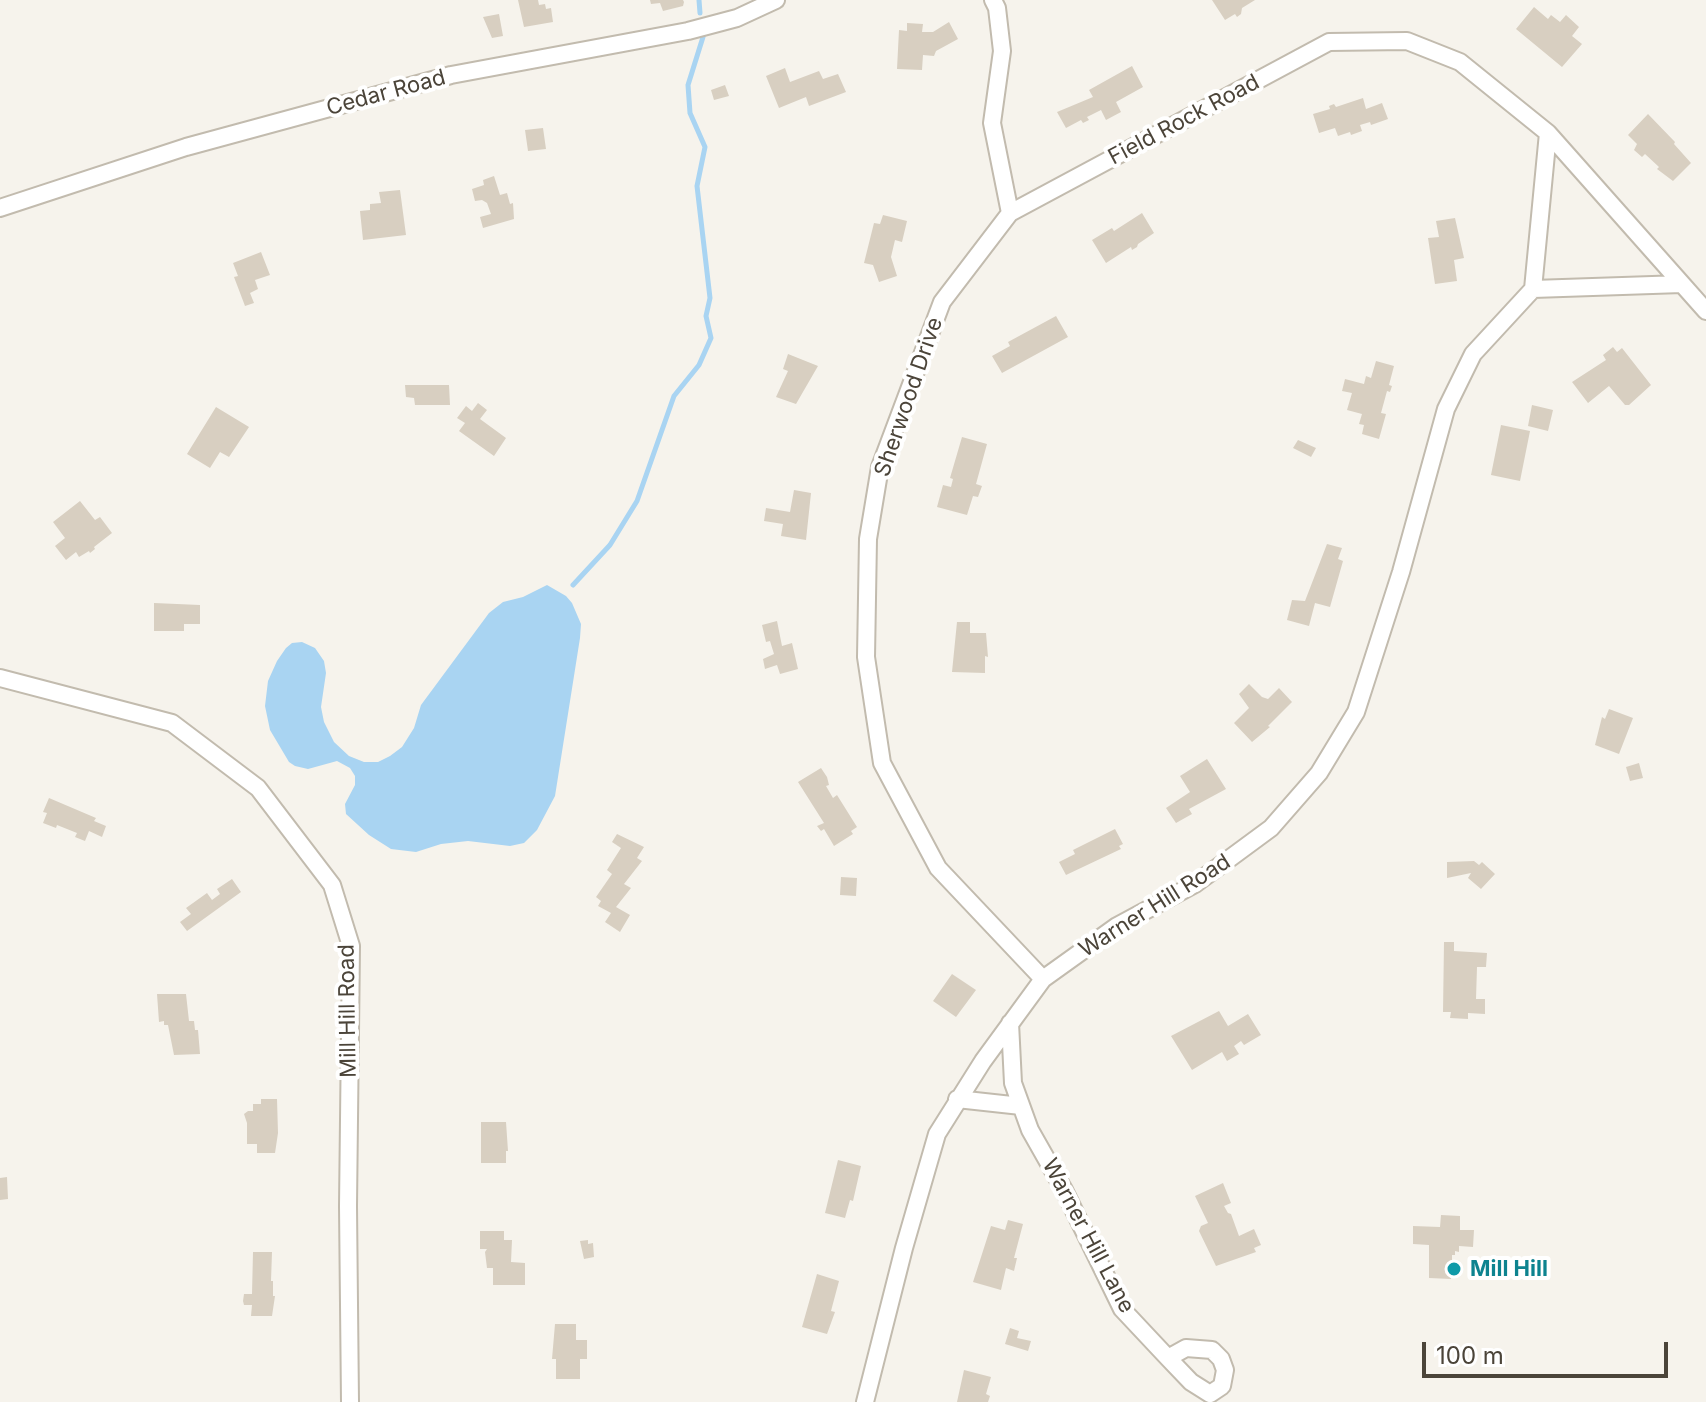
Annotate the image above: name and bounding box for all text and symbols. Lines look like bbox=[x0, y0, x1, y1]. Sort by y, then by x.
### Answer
street label: Cedar Road bbox=[324, 64, 448, 122]
street label: Field Rock Road bbox=[1104, 69, 1264, 171]
street label: Sherwood Drive bbox=[869, 314, 949, 480]
street label: Warner Hill Road bbox=[1074, 849, 1236, 963]
street label: Mill Hill Road bbox=[334, 944, 362, 1078]
street label: Warner Hill Lane bbox=[1036, 1154, 1140, 1318]
place label: Mill Hill bbox=[1470, 1256, 1548, 1282]
marker: Mill Hill bbox=[1445, 1260, 1463, 1278]
scale bar bbox=[1426, 1326, 1672, 1376]
text: 100 m bbox=[1436, 1341, 1504, 1370]

